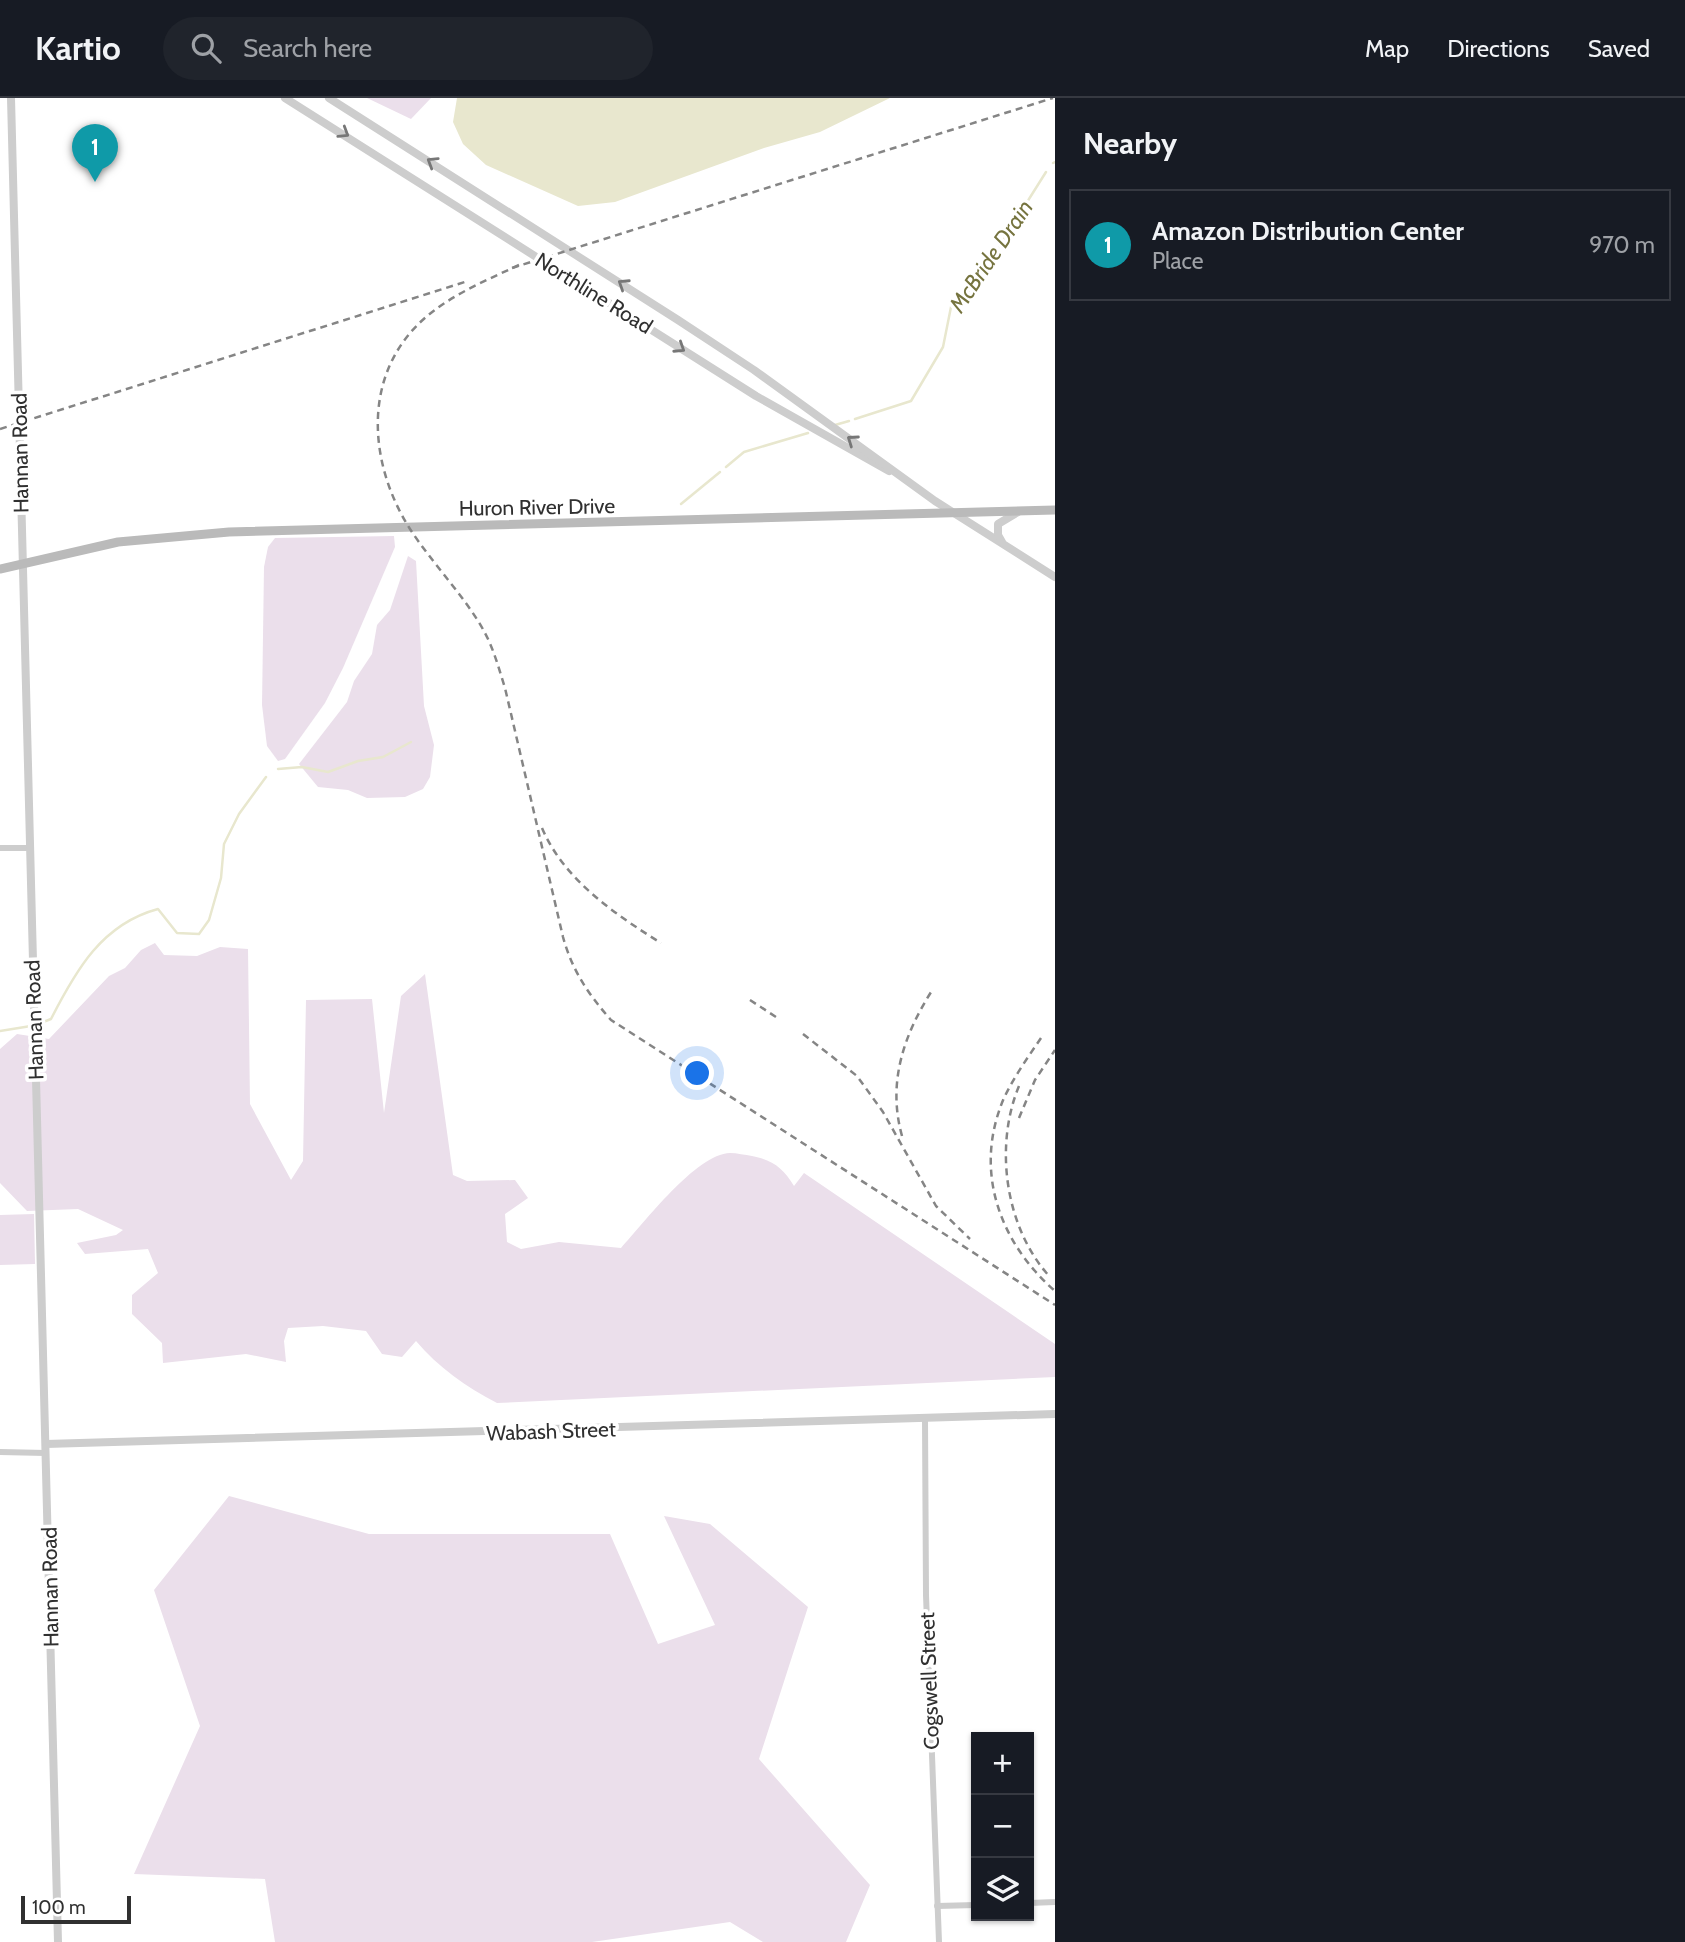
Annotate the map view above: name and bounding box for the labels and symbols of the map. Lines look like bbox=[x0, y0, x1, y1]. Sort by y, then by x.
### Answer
pin: 1 bbox=[72, 124, 118, 182]
one-way arrow bbox=[336, 124, 349, 137]
one-way arrow bbox=[426, 157, 439, 170]
water label: McBride Drain bbox=[942, 194, 1039, 319]
street label: Northline Road bbox=[531, 247, 657, 339]
one-way arrow bbox=[618, 280, 631, 293]
one-way arrow bbox=[672, 339, 685, 352]
street label: Hannan Road bbox=[6, 393, 34, 513]
one-way arrow bbox=[847, 436, 860, 448]
street label: Huron River Drive bbox=[459, 493, 616, 521]
street label: Hannan Road bbox=[19, 959, 49, 1081]
your location bbox=[680, 1056, 714, 1090]
street label: Wabash Street bbox=[486, 1416, 616, 1446]
street label: Hannan Road bbox=[36, 1527, 64, 1647]
street label: Cogswell Street bbox=[914, 1612, 944, 1750]
scale bar bbox=[21, 1893, 131, 1925]

